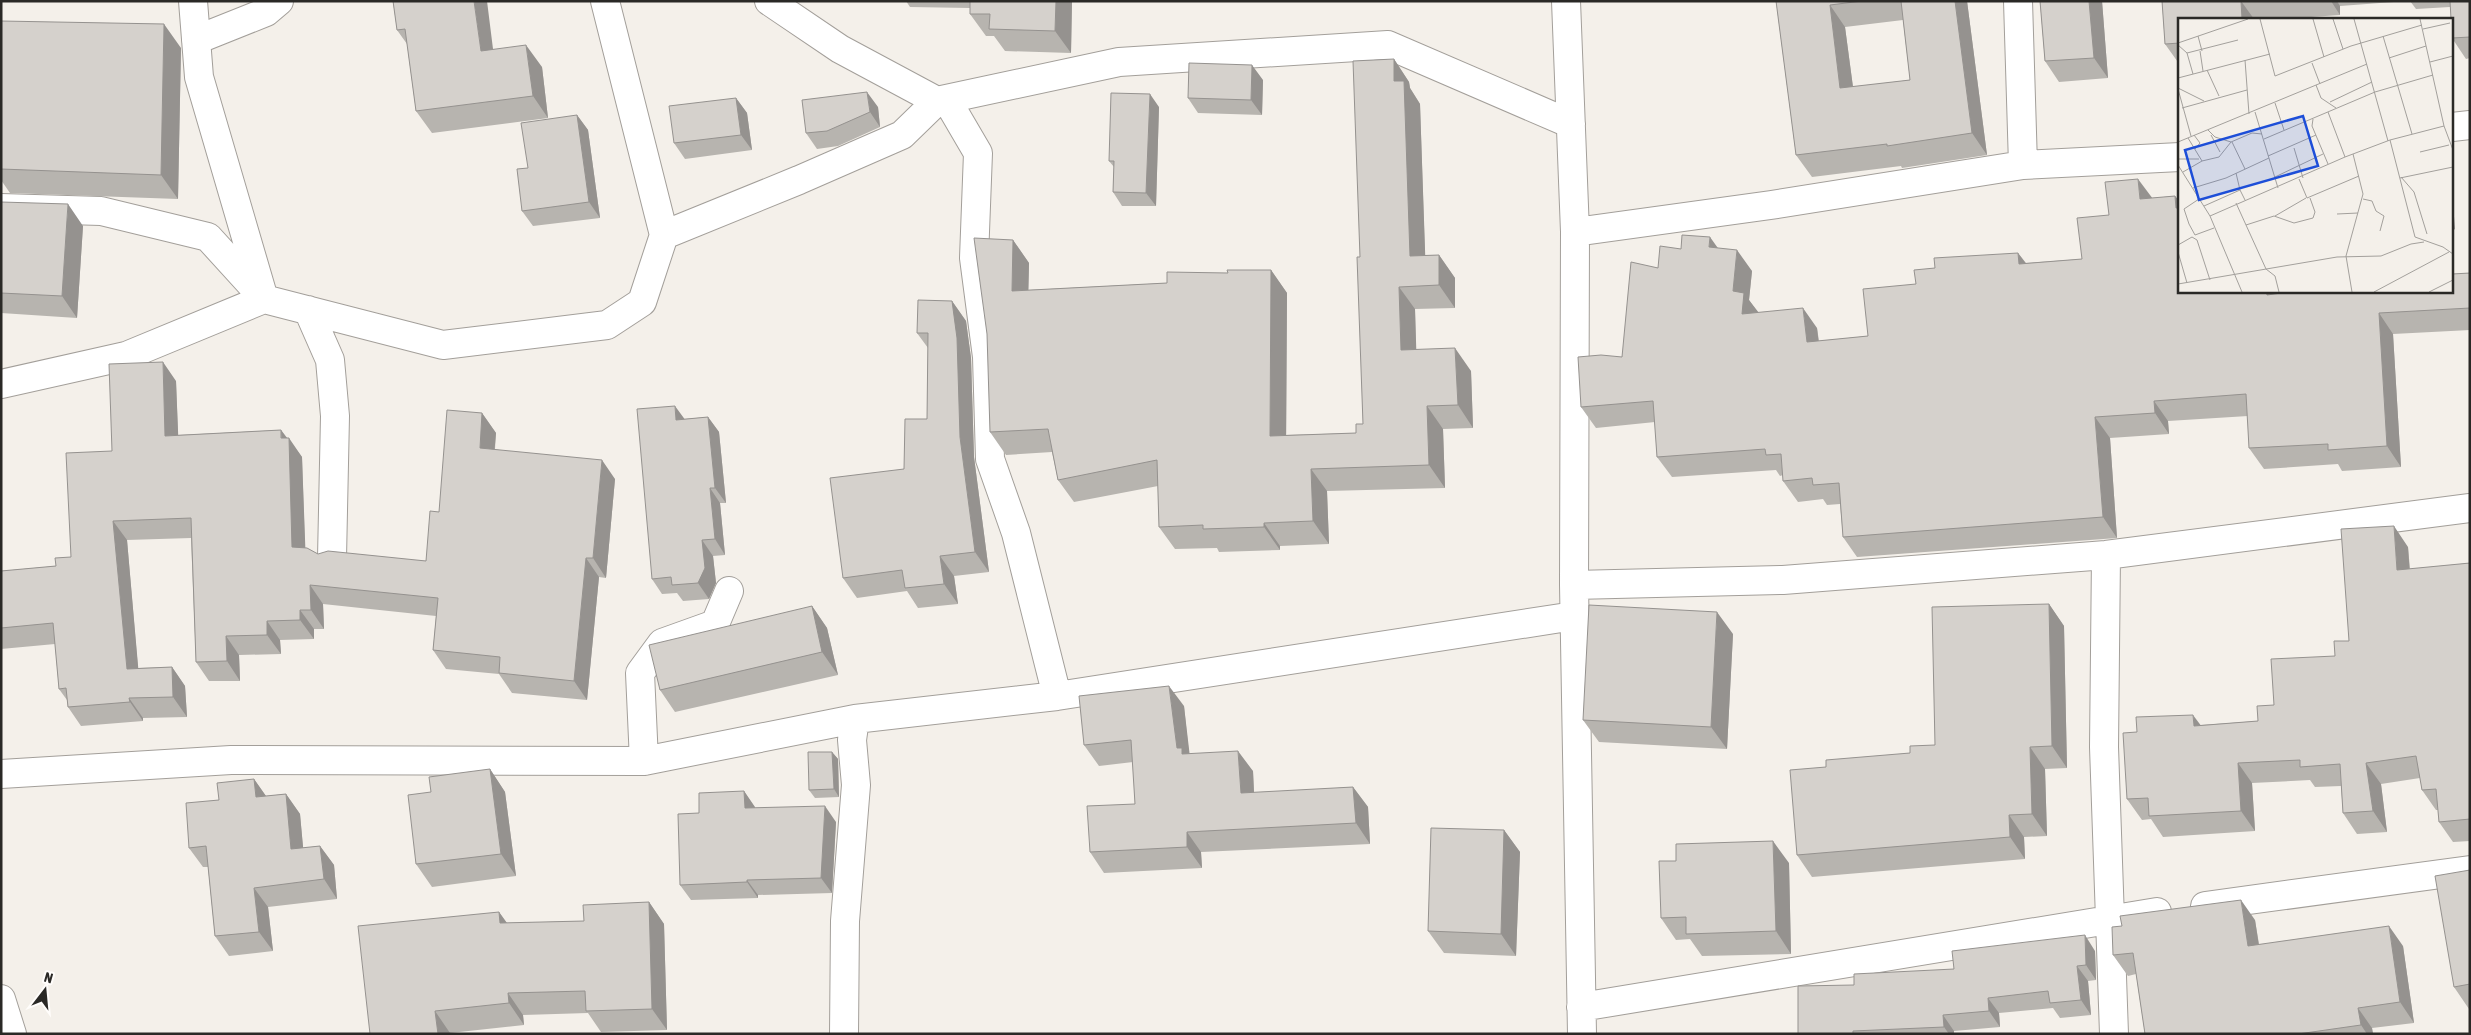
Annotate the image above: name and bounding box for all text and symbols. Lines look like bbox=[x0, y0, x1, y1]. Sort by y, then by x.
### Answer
inset map bbox=[2178, 18, 2454, 292]
north arrow bbox=[20, 965, 70, 1015]
text: N bbox=[42, 969, 55, 986]

